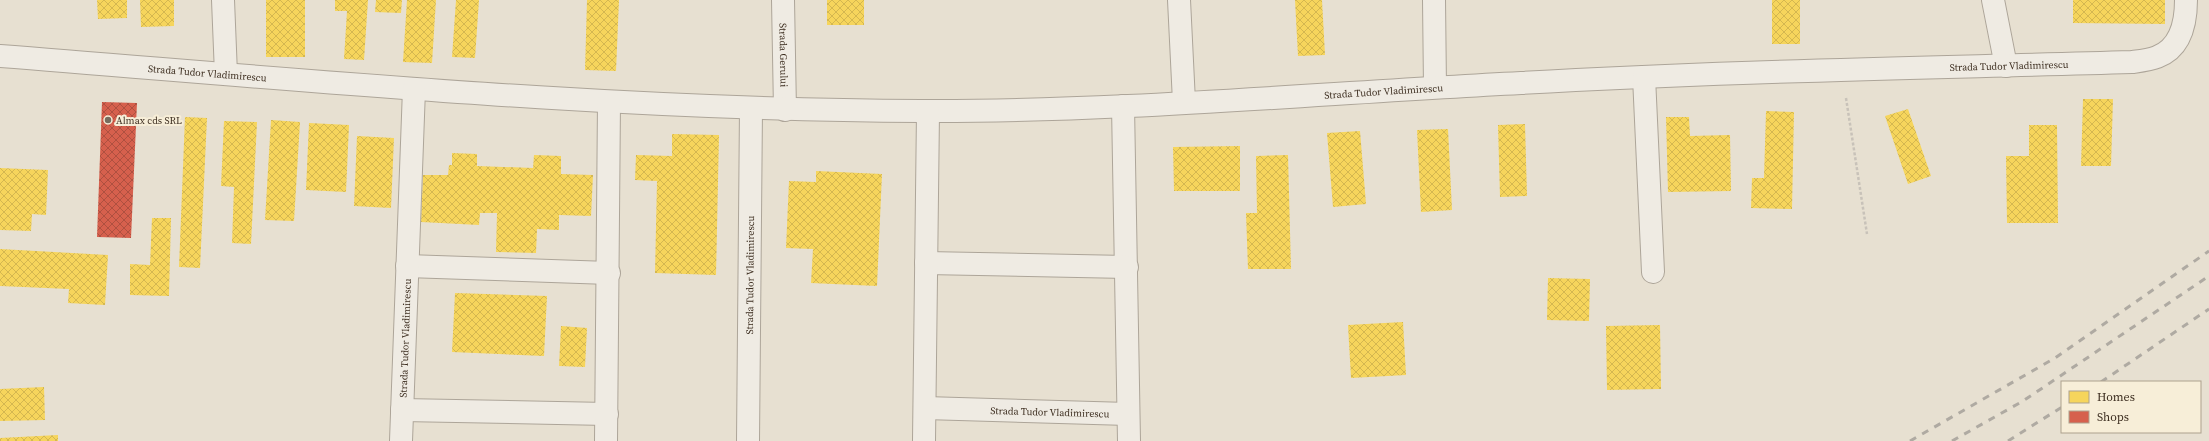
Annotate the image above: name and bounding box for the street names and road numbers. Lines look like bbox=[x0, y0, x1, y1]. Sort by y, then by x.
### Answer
street label: Strada Gerului bbox=[777, 23, 791, 87]
street label: Strada Tudor Vladimirescu bbox=[1949, 57, 2069, 73]
street label: Strada Tudor Vladimirescu bbox=[147, 61, 267, 84]
street label: Strada Tudor Vladimirescu bbox=[1324, 81, 1444, 101]
street label: Strada Tudor Vladimirescu bbox=[742, 215, 757, 335]
street label: Strada Tudor Vladimirescu bbox=[396, 278, 413, 398]
street label: Strada Tudor Vladimirescu bbox=[990, 403, 1110, 420]

